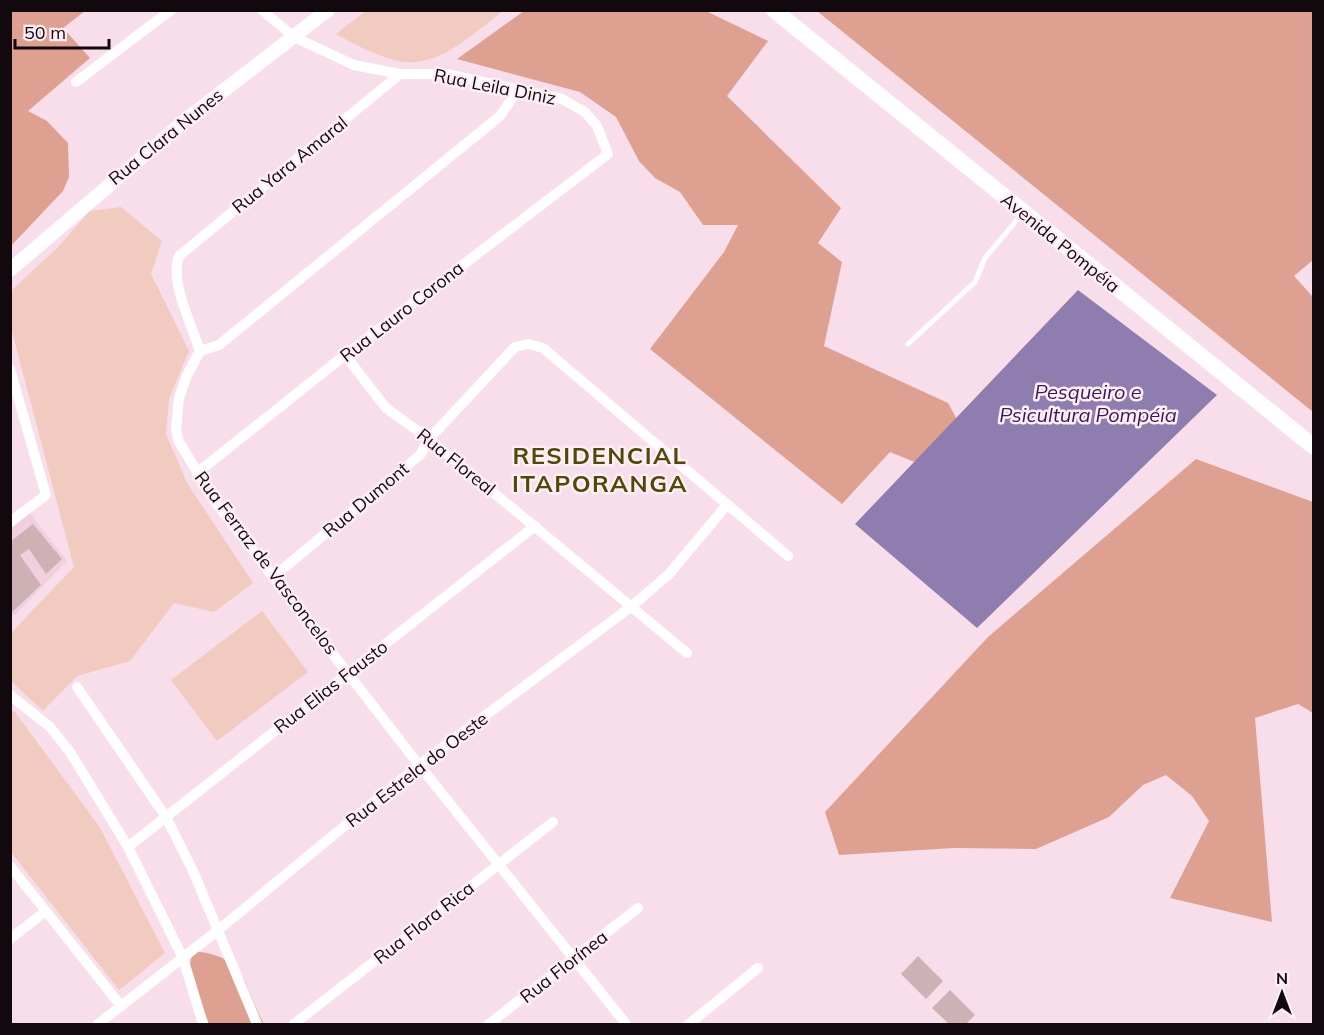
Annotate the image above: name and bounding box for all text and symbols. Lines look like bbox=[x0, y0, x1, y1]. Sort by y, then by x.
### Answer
scale bar bbox=[15, 12, 110, 50]
text: 50 m bbox=[24, 21, 66, 44]
street label: Rua Leila Diniz bbox=[432, 63, 558, 110]
street label: Rua Clara Nunes bbox=[104, 83, 228, 190]
street label: Rua Yara Amaral bbox=[227, 111, 352, 218]
street label: Avenida Pompéia bbox=[996, 188, 1124, 298]
street label: Rua Lauro Corona bbox=[335, 256, 468, 367]
water label: Pesqueiro e Psicultura Pompéia bbox=[999, 379, 1177, 427]
street label: Rua Floreal bbox=[412, 423, 500, 500]
district label: RESIDENCIAL ITAPORANGA bbox=[512, 440, 688, 498]
street label: Rua Dumont bbox=[318, 457, 413, 542]
street label: Rua Ferraz de Vasconcelos bbox=[190, 466, 343, 659]
street label: Rua Elias Fausto bbox=[269, 635, 392, 738]
street label: Rua Estrela do Oeste bbox=[341, 707, 492, 832]
street label: Rua Flora Rica bbox=[369, 876, 479, 969]
street label: Rua Florínea bbox=[515, 925, 612, 1008]
north arrow bbox=[1252, 963, 1312, 1023]
text: N bbox=[1276, 968, 1288, 988]

